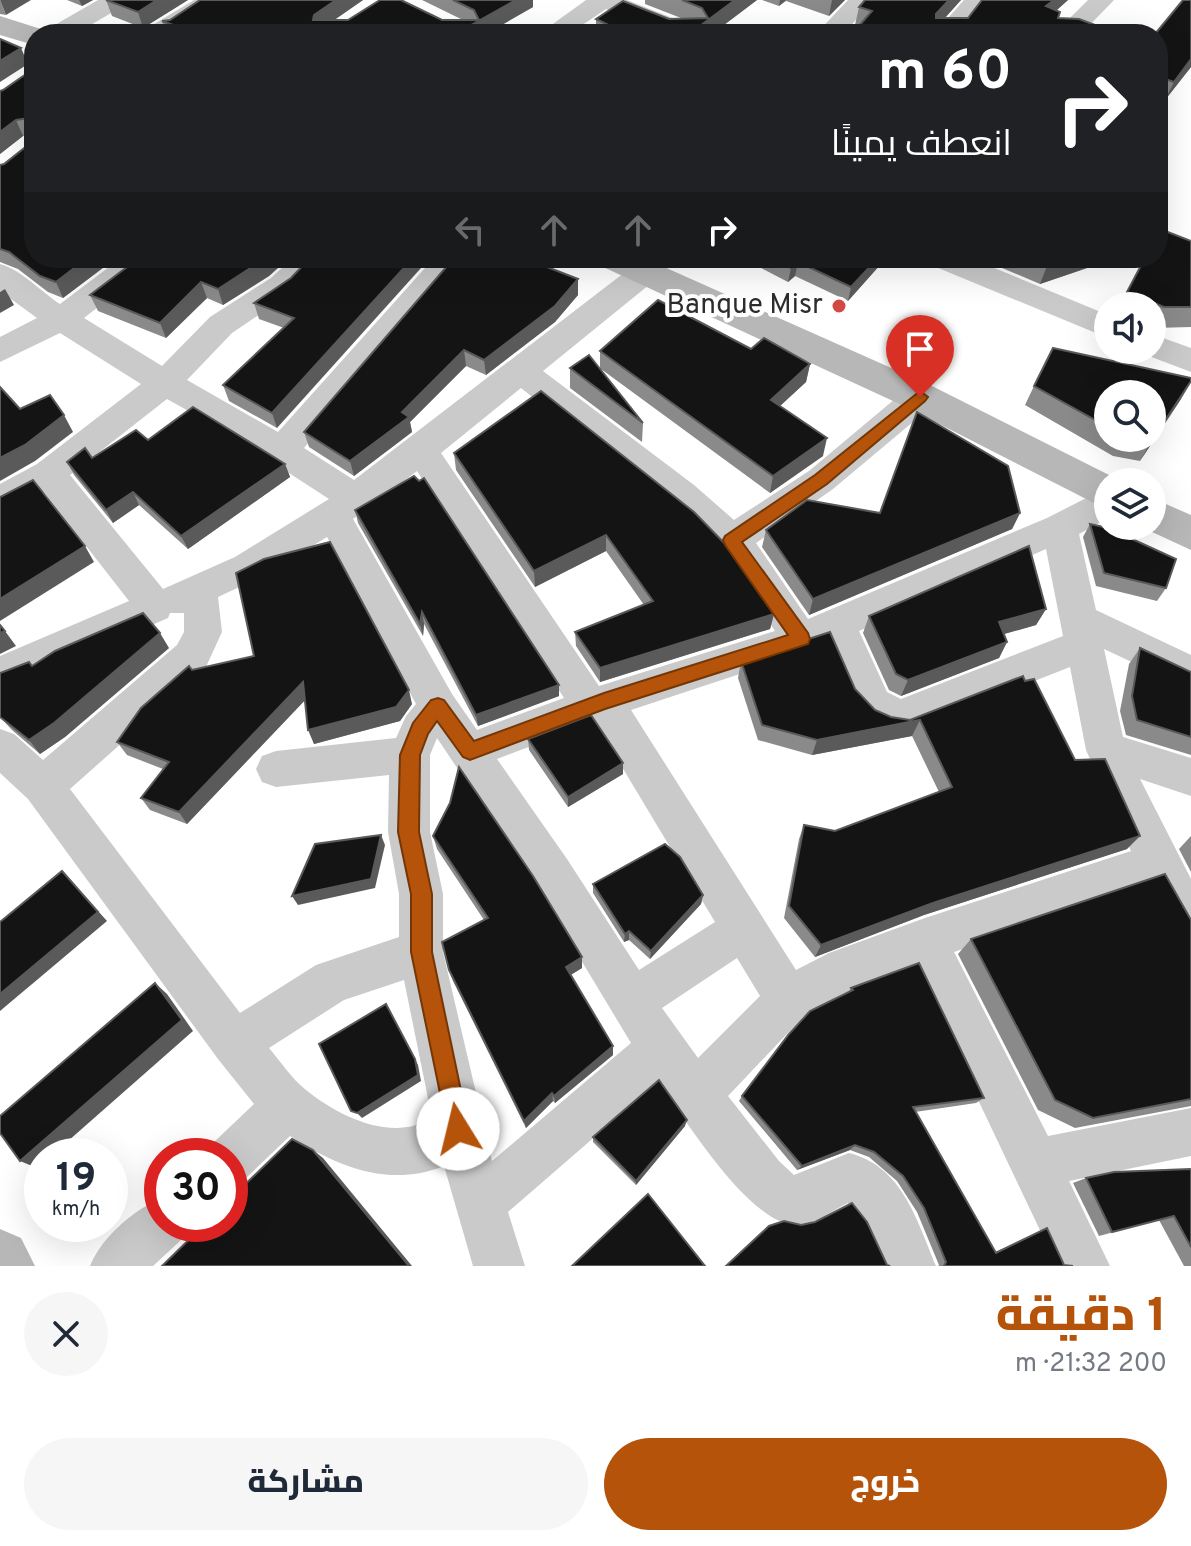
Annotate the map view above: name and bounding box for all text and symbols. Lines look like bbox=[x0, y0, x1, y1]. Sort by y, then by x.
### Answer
text: 60 m bbox=[878, 39, 1012, 109]
icon: right bbox=[1040, 56, 1144, 160]
text: انعطف يمينًا bbox=[831, 123, 1012, 169]
icon: left bbox=[448, 208, 492, 252]
icon: ahead bbox=[532, 208, 576, 252]
icon: ahead bbox=[616, 208, 660, 252]
icon: right bbox=[700, 208, 744, 252]
place label: Banque Misr bbox=[666, 288, 823, 324]
map controls bbox=[1094, 292, 1166, 540]
button: sound bbox=[1094, 292, 1166, 364]
marker: Banque Misr bbox=[830, 297, 848, 315]
pin bbox=[886, 315, 954, 397]
icon: arrive bbox=[898, 327, 942, 371]
button: search bbox=[1094, 380, 1166, 452]
button: layers bbox=[1094, 468, 1166, 540]
position arrow bbox=[416, 1087, 500, 1171]
speed limit sign: 30 bbox=[144, 1138, 248, 1242]
text: 19 bbox=[56, 1155, 96, 1205]
text: km/h bbox=[52, 1197, 100, 1223]
text: 1 دقيقة bbox=[996, 1288, 1167, 1348]
button: close bbox=[24, 1292, 108, 1376]
text: 200 m · 21:32 bbox=[1015, 1348, 1167, 1381]
button: مشاركة bbox=[24, 1438, 588, 1530]
button: خروج bbox=[604, 1438, 1167, 1530]

